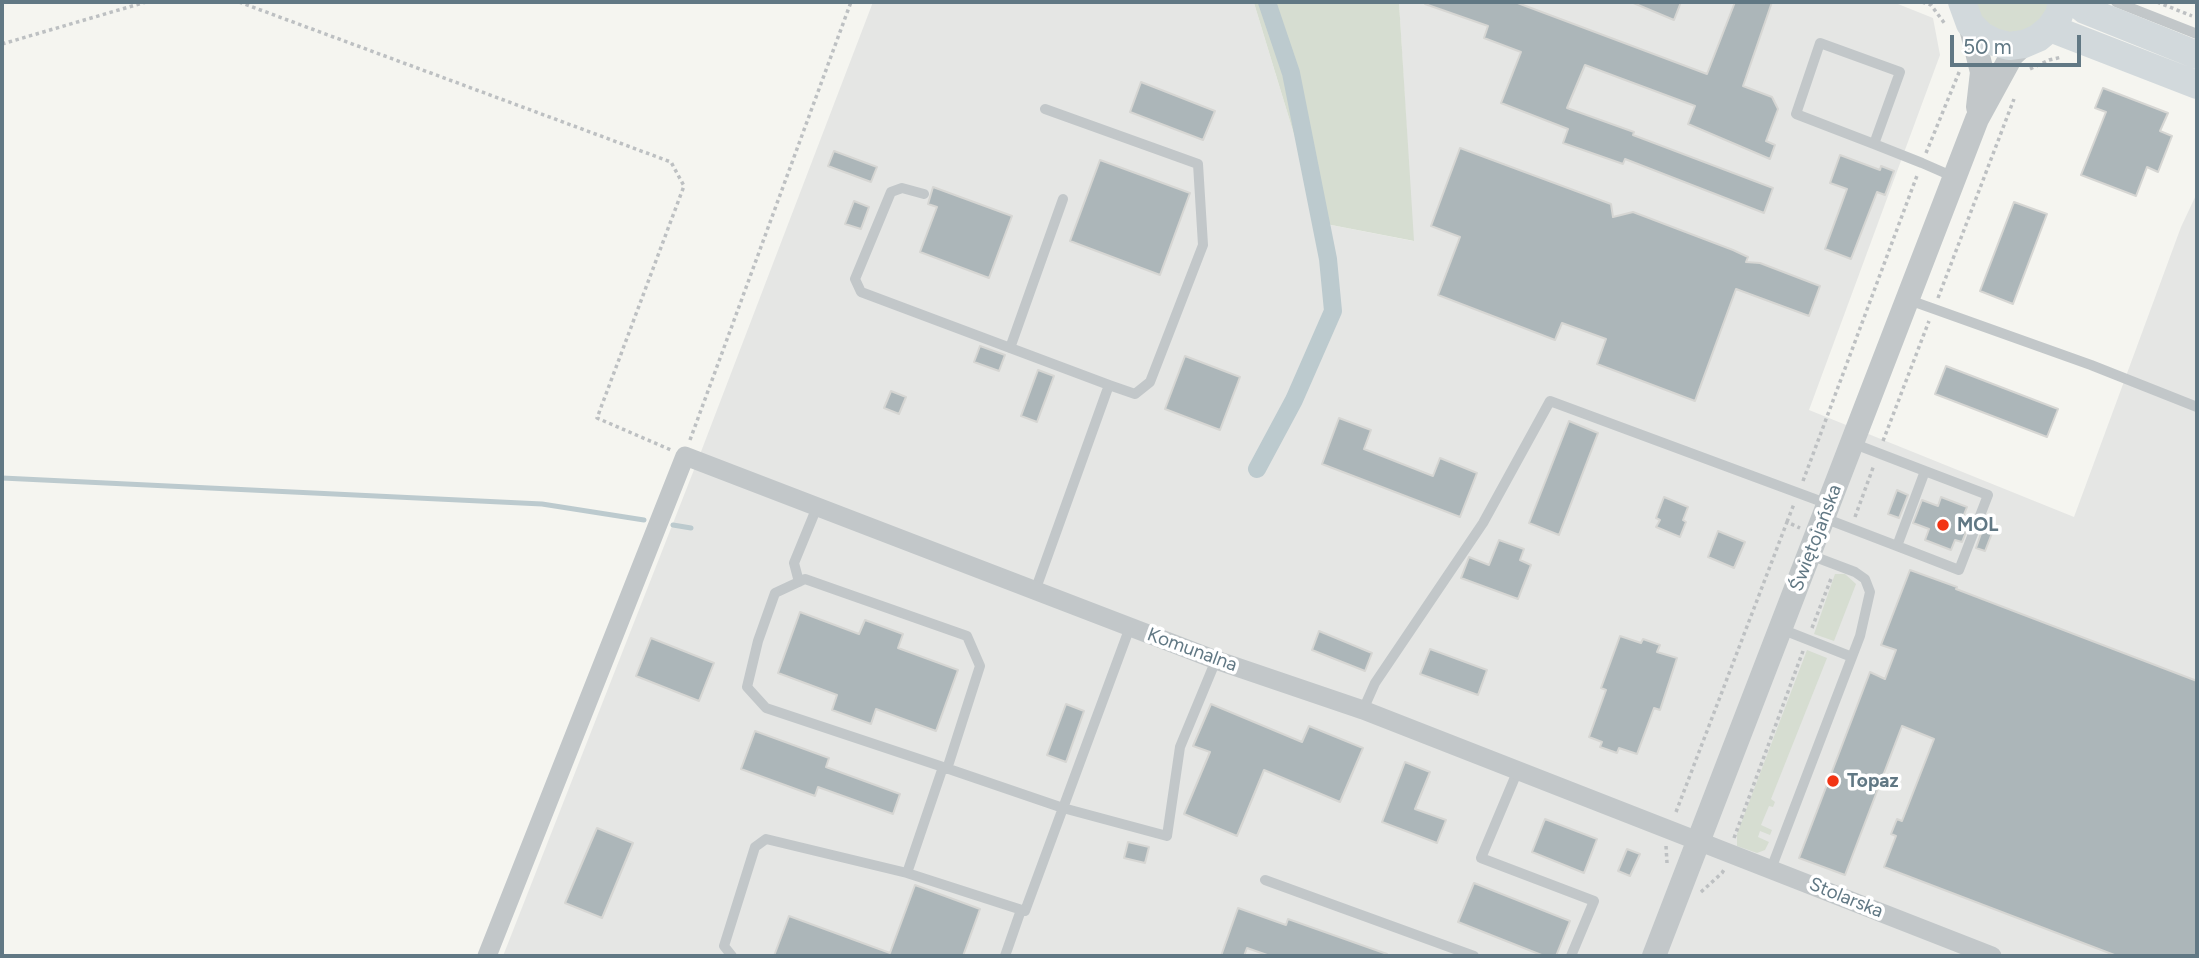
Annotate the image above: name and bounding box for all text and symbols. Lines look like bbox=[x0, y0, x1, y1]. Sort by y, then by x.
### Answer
scale bar bbox=[1954, 21, 2085, 65]
text: 50 m bbox=[1963, 34, 2012, 59]
street label: Świętojańska bbox=[1785, 481, 1847, 595]
place label: MOL bbox=[1957, 514, 1998, 536]
marker: MOL bbox=[1935, 517, 1951, 533]
street label: Komunalna bbox=[1144, 623, 1240, 677]
place label: Topaz bbox=[1847, 770, 1898, 792]
marker: Topaz bbox=[1825, 773, 1841, 789]
street label: Stolarska bbox=[1806, 873, 1886, 923]

